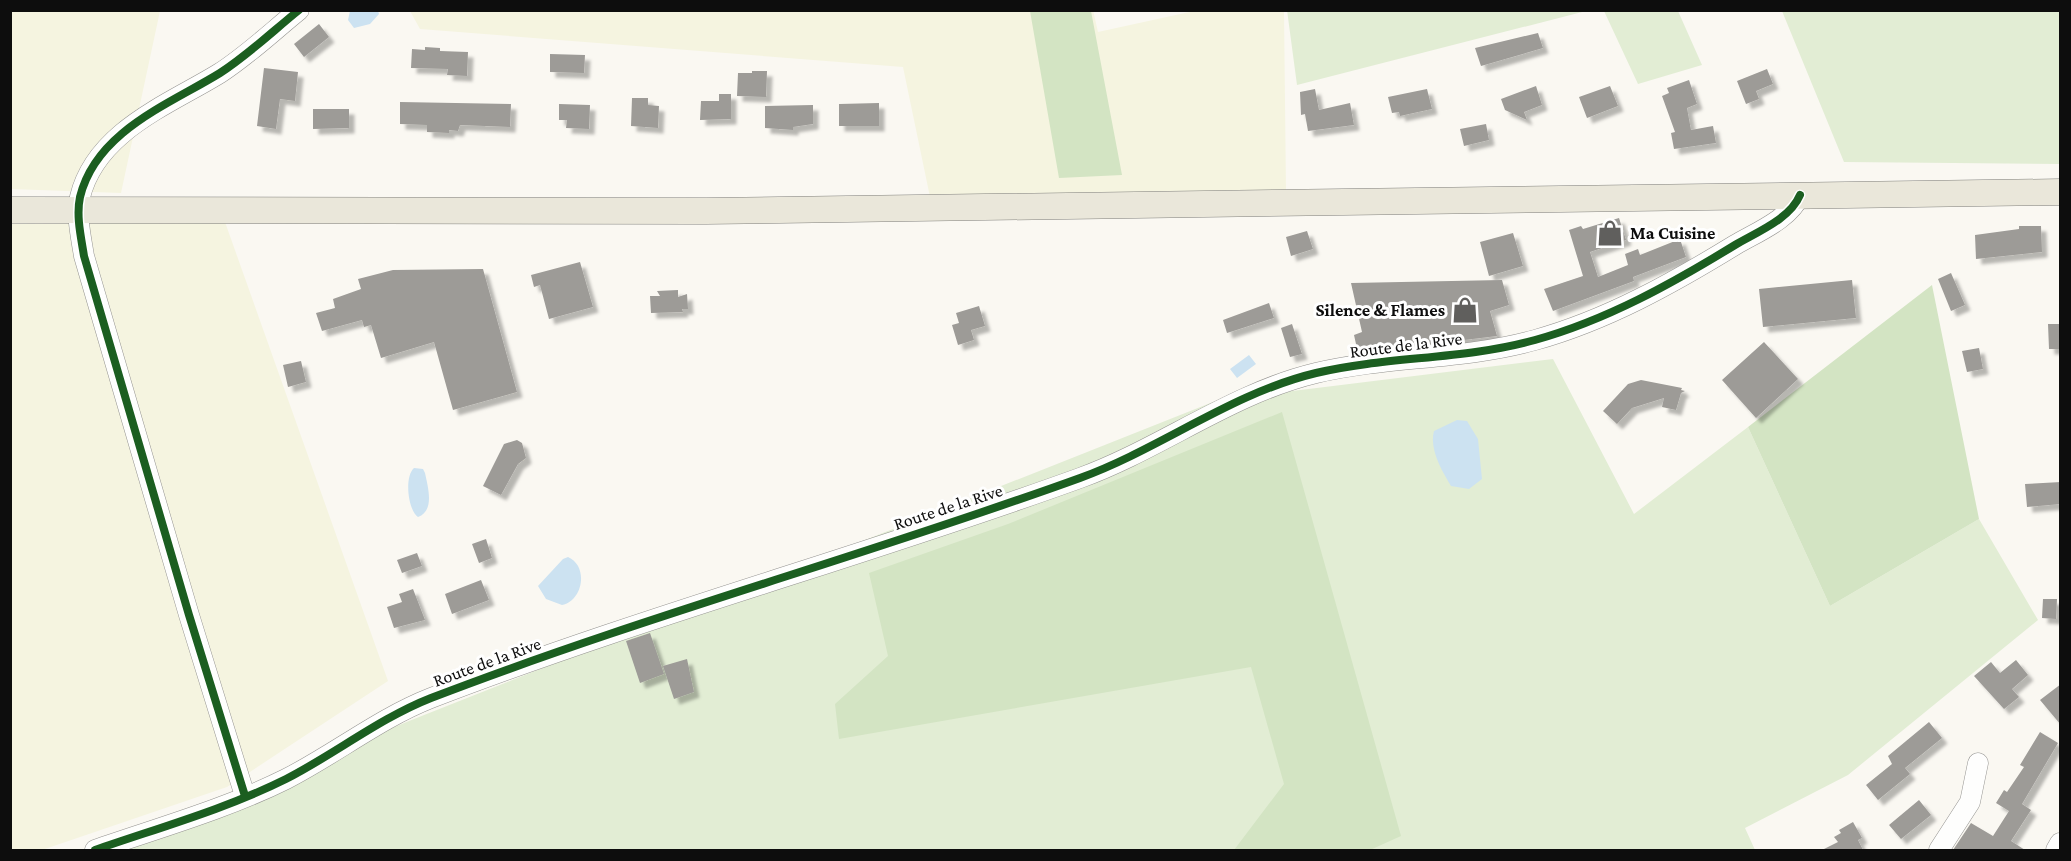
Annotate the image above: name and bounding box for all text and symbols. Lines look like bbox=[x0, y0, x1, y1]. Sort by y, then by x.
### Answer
shop icon: Ma Cuisine bbox=[1595, 218, 1625, 248]
place label: Ma Cuisine bbox=[1630, 223, 1715, 243]
shop icon: Silence & Flames bbox=[1450, 295, 1480, 325]
place label: Silence & Flames bbox=[1316, 300, 1445, 320]
street label: Route de la Rive bbox=[1349, 328, 1464, 362]
street label: Route de la Rive bbox=[891, 480, 1005, 534]
street label: Route de la Rive bbox=[430, 633, 544, 691]

